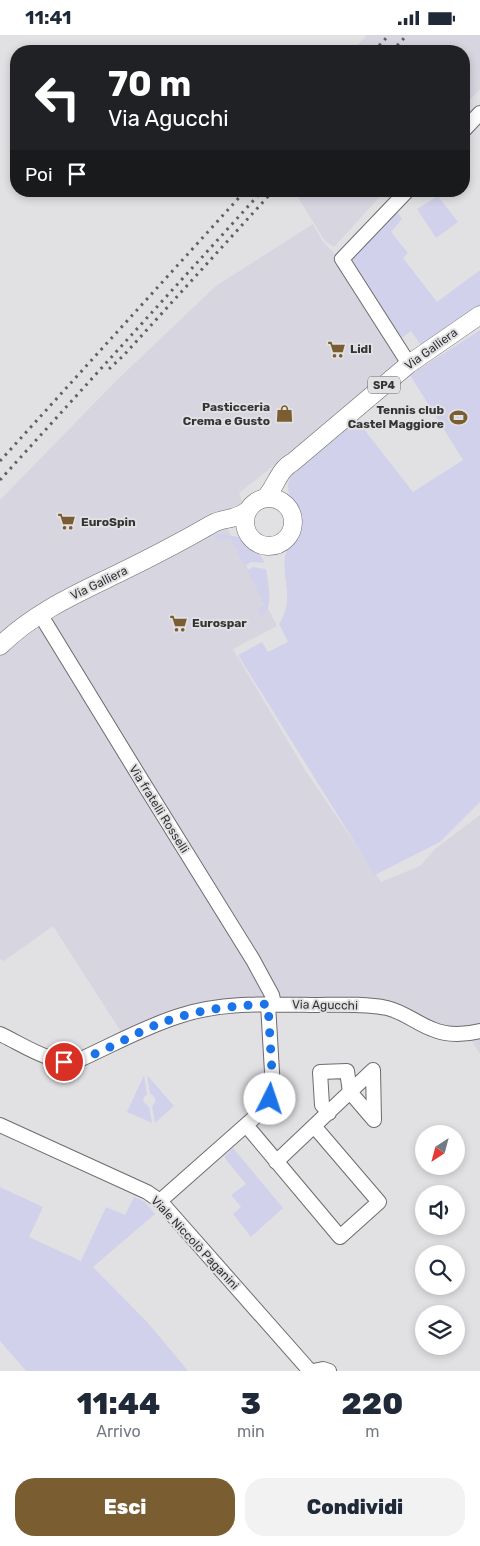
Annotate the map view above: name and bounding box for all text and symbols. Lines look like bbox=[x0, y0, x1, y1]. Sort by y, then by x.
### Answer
text: 11:41 bbox=[25, 6, 71, 29]
text: 70 m bbox=[108, 63, 191, 105]
icon: left bbox=[25, 65, 90, 130]
text: Via Agucchi bbox=[108, 105, 229, 132]
icon: arrive bbox=[63, 160, 91, 188]
text: Poi bbox=[25, 163, 53, 186]
street label: Via Galliera bbox=[402, 325, 460, 373]
supermarket icon: Lidl bbox=[326, 339, 346, 359]
place label: Lidl bbox=[350, 342, 372, 356]
road number: SP4 bbox=[368, 377, 400, 393]
place label: Pasticceria Crema e Gusto bbox=[183, 400, 270, 428]
place label: Tennis club Castel Maggiore bbox=[348, 403, 444, 431]
shop icon: Pasticceria Crema e Gusto bbox=[274, 404, 294, 424]
sports icon: Tennis club Castel Maggiore bbox=[448, 407, 468, 427]
supermarket icon: EuroSpin bbox=[57, 512, 77, 532]
place label: EuroSpin bbox=[81, 515, 136, 529]
street label: Via Galliera bbox=[68, 563, 130, 603]
supermarket icon: Eurospar bbox=[168, 613, 188, 633]
place label: Eurospar bbox=[192, 616, 247, 630]
street label: Via fratelli Rosselli bbox=[126, 762, 192, 856]
street label: Via Agucchi bbox=[292, 997, 358, 1013]
pin bbox=[43, 1041, 85, 1083]
icon: arrive bbox=[50, 1048, 78, 1076]
position arrow bbox=[243, 1072, 295, 1124]
north arrow bbox=[415, 1125, 465, 1175]
map controls bbox=[415, 1125, 465, 1355]
button: sound bbox=[415, 1185, 465, 1235]
street label: Viale Niccolò Paganini bbox=[148, 1193, 242, 1293]
button: search bbox=[415, 1245, 465, 1295]
button: layers bbox=[415, 1305, 465, 1355]
text: 11:44 bbox=[77, 1386, 160, 1422]
text: 3 bbox=[241, 1386, 261, 1422]
text: 220 bbox=[342, 1386, 403, 1422]
text: Arrivo bbox=[96, 1422, 141, 1441]
text: min bbox=[237, 1422, 265, 1441]
text: m bbox=[365, 1422, 379, 1441]
button: Esci bbox=[15, 1478, 235, 1536]
button: Condividi bbox=[245, 1478, 465, 1536]

